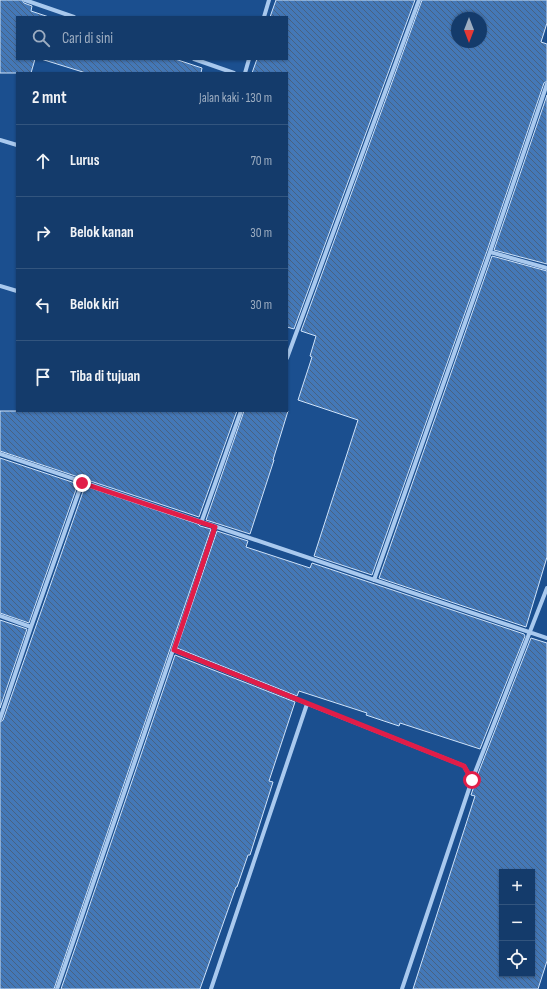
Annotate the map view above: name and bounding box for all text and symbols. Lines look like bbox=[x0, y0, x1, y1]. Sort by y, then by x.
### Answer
north arrow bbox=[451, 12, 487, 48]
search box bbox=[16, 16, 288, 60]
icon: search bbox=[30, 27, 52, 49]
text: Cari di sini bbox=[62, 29, 113, 48]
text: 2 mnt bbox=[32, 88, 67, 108]
text: Jalan kaki · 130 m bbox=[199, 90, 272, 106]
icon: ahead bbox=[32, 150, 54, 172]
text: Lurus bbox=[70, 151, 99, 170]
text: 70 m bbox=[251, 153, 272, 169]
icon: right bbox=[32, 222, 54, 244]
text: Belok kanan bbox=[70, 223, 134, 242]
text: 30 m bbox=[250, 225, 272, 241]
icon: left bbox=[32, 294, 54, 316]
text: Belok kiri bbox=[70, 295, 119, 314]
text: 30 m bbox=[250, 297, 272, 313]
icon: arrive bbox=[32, 366, 54, 388]
text: Tiba di tujuan bbox=[70, 367, 140, 386]
route end bbox=[73, 474, 91, 492]
route start bbox=[463, 771, 481, 789]
map controls bbox=[499, 869, 535, 977]
button: + bbox=[499, 869, 535, 905]
button: − bbox=[499, 905, 535, 941]
button: locate bbox=[499, 941, 535, 977]

